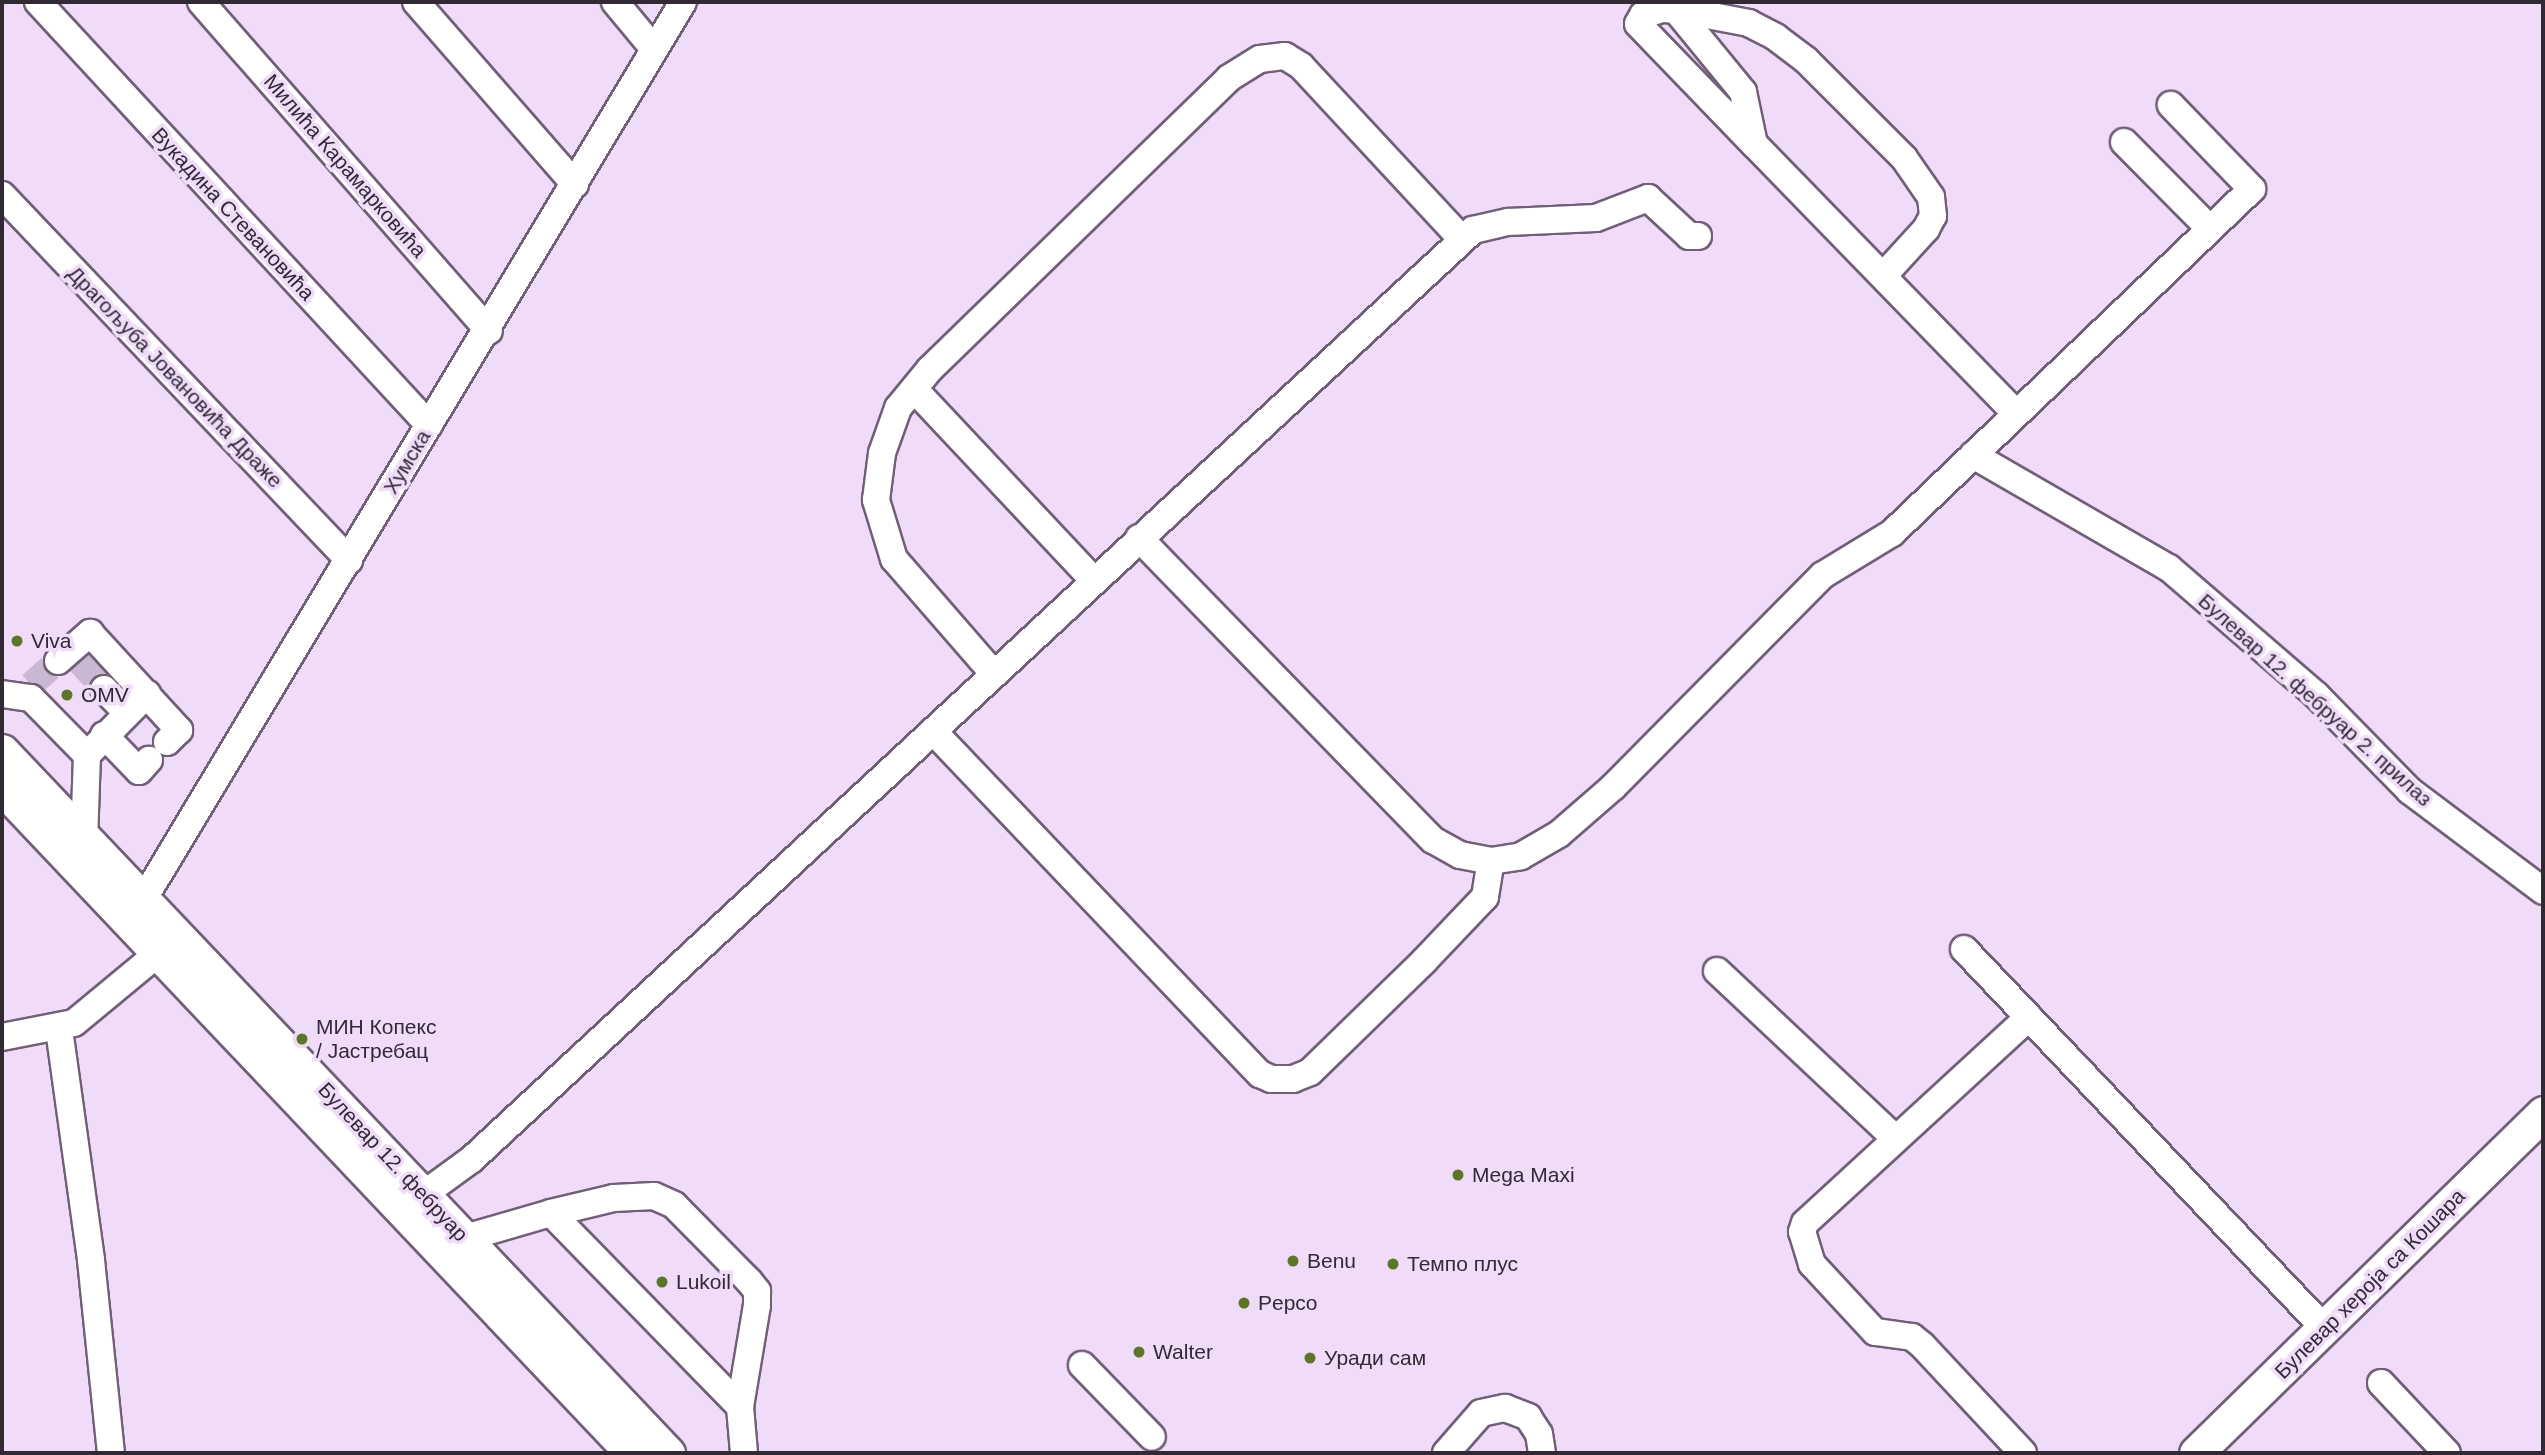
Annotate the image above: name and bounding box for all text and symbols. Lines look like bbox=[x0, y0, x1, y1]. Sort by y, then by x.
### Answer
street label: Милића Карамарковића bbox=[258, 69, 432, 263]
street label: Вукадина Стевановића bbox=[146, 122, 320, 306]
street label: Драгољуба Јовановића Драже bbox=[62, 261, 288, 493]
street label: Хумска bbox=[378, 425, 436, 499]
street label: Булевар 12. фебруар 2. прилаз bbox=[2193, 588, 2437, 812]
place label: Viva bbox=[31, 628, 71, 654]
marker: Viva bbox=[9, 633, 25, 649]
place label: OMV bbox=[81, 682, 129, 708]
marker: OMV bbox=[59, 687, 75, 703]
place label: МИН Копекс / Јастребац bbox=[316, 1014, 436, 1064]
marker: МИН Копекс / Јастребац bbox=[294, 1031, 310, 1047]
street label: Булевар 12. фебруар bbox=[313, 1077, 473, 1247]
place label: Mega Maxi bbox=[1472, 1162, 1575, 1188]
marker: Mega Maxi bbox=[1450, 1167, 1466, 1183]
street label: Булевар хероја са Кошара bbox=[2270, 1184, 2470, 1384]
place label: Benu bbox=[1307, 1248, 1356, 1274]
place label: Темпо плус bbox=[1407, 1251, 1518, 1277]
marker: Benu bbox=[1285, 1253, 1301, 1269]
marker: Темпо плус bbox=[1385, 1256, 1401, 1272]
place label: Lukoil bbox=[676, 1269, 731, 1295]
marker: Lukoil bbox=[654, 1274, 670, 1290]
place label: Pepco bbox=[1258, 1290, 1318, 1316]
marker: Pepco bbox=[1236, 1295, 1252, 1311]
place label: Walter bbox=[1153, 1339, 1213, 1365]
marker: Walter bbox=[1131, 1344, 1147, 1360]
place label: Уради сам bbox=[1324, 1345, 1426, 1371]
marker: Уради сам bbox=[1302, 1350, 1318, 1366]

